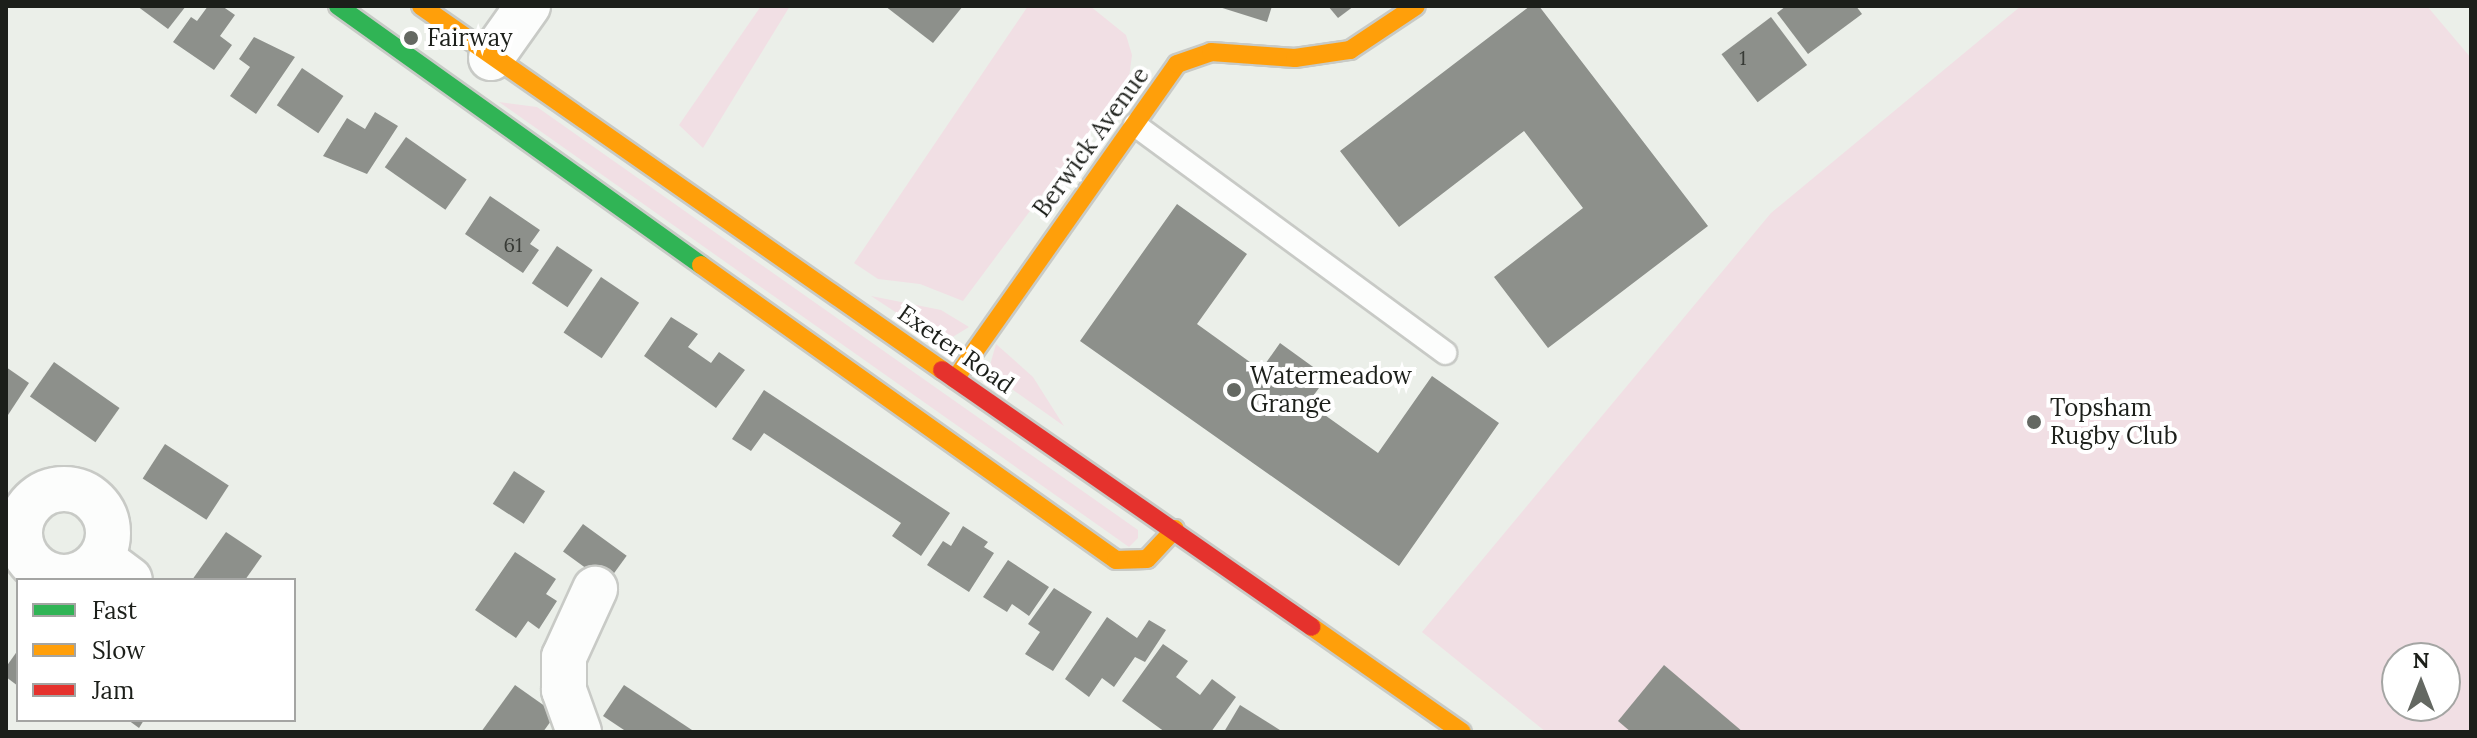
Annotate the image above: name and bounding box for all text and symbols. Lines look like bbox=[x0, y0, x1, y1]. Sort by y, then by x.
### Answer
place label: Fairway bbox=[427, 24, 513, 52]
marker: Fairway bbox=[402, 29, 420, 47]
house number: 1 bbox=[1739, 45, 1747, 69]
street label: Berwick Avenue bbox=[1027, 62, 1155, 222]
house number: 61 bbox=[504, 232, 522, 256]
street label: Exeter Road bbox=[892, 298, 1020, 400]
place label: Watermeadow Grange bbox=[1250, 362, 1412, 418]
marker: Watermeadow Grange bbox=[1225, 381, 1243, 399]
place label: Topsham Rugby Club bbox=[2050, 394, 2178, 450]
marker: Topsham Rugby Club bbox=[2025, 413, 2043, 431]
legend bbox=[16, 578, 296, 722]
text: Fast bbox=[92, 595, 137, 626]
text: Slow bbox=[92, 635, 145, 666]
north arrow bbox=[2381, 642, 2461, 722]
text: N bbox=[2412, 646, 2430, 674]
text: Jam bbox=[92, 675, 134, 706]

